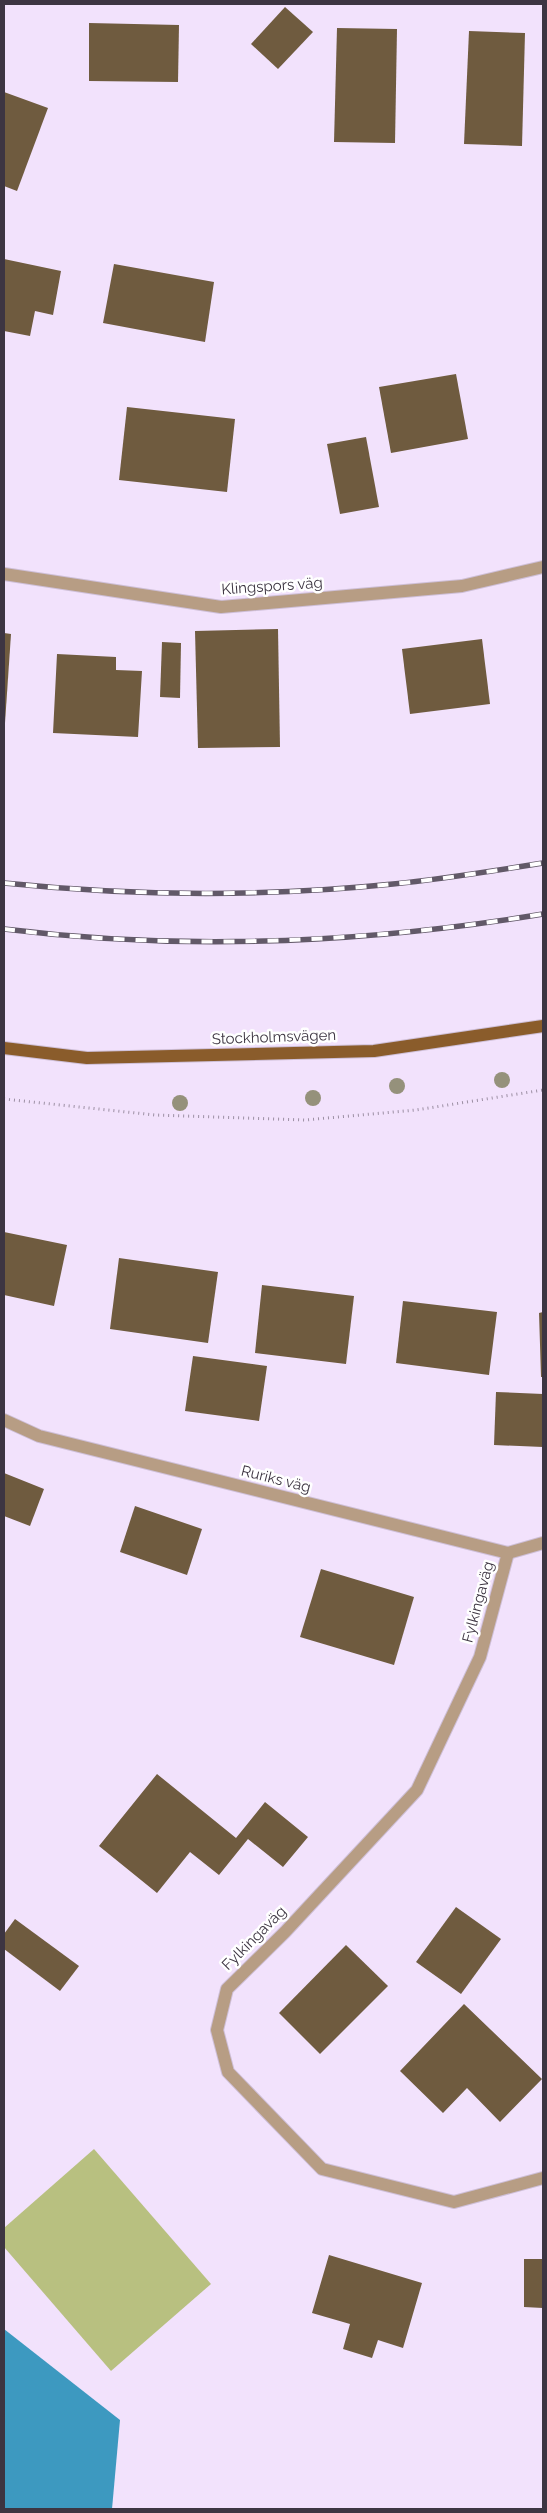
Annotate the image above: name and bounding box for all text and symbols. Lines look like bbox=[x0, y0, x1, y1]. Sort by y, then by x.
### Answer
street label: Klingspors väg bbox=[221, 573, 323, 599]
street label: Stockholmsvägen bbox=[212, 1026, 336, 1048]
street label: Ruriks väg bbox=[239, 1462, 313, 1496]
street label: Fylkingaväg bbox=[459, 1559, 497, 1645]
street label: Fylkingaväg bbox=[218, 1902, 290, 1974]

